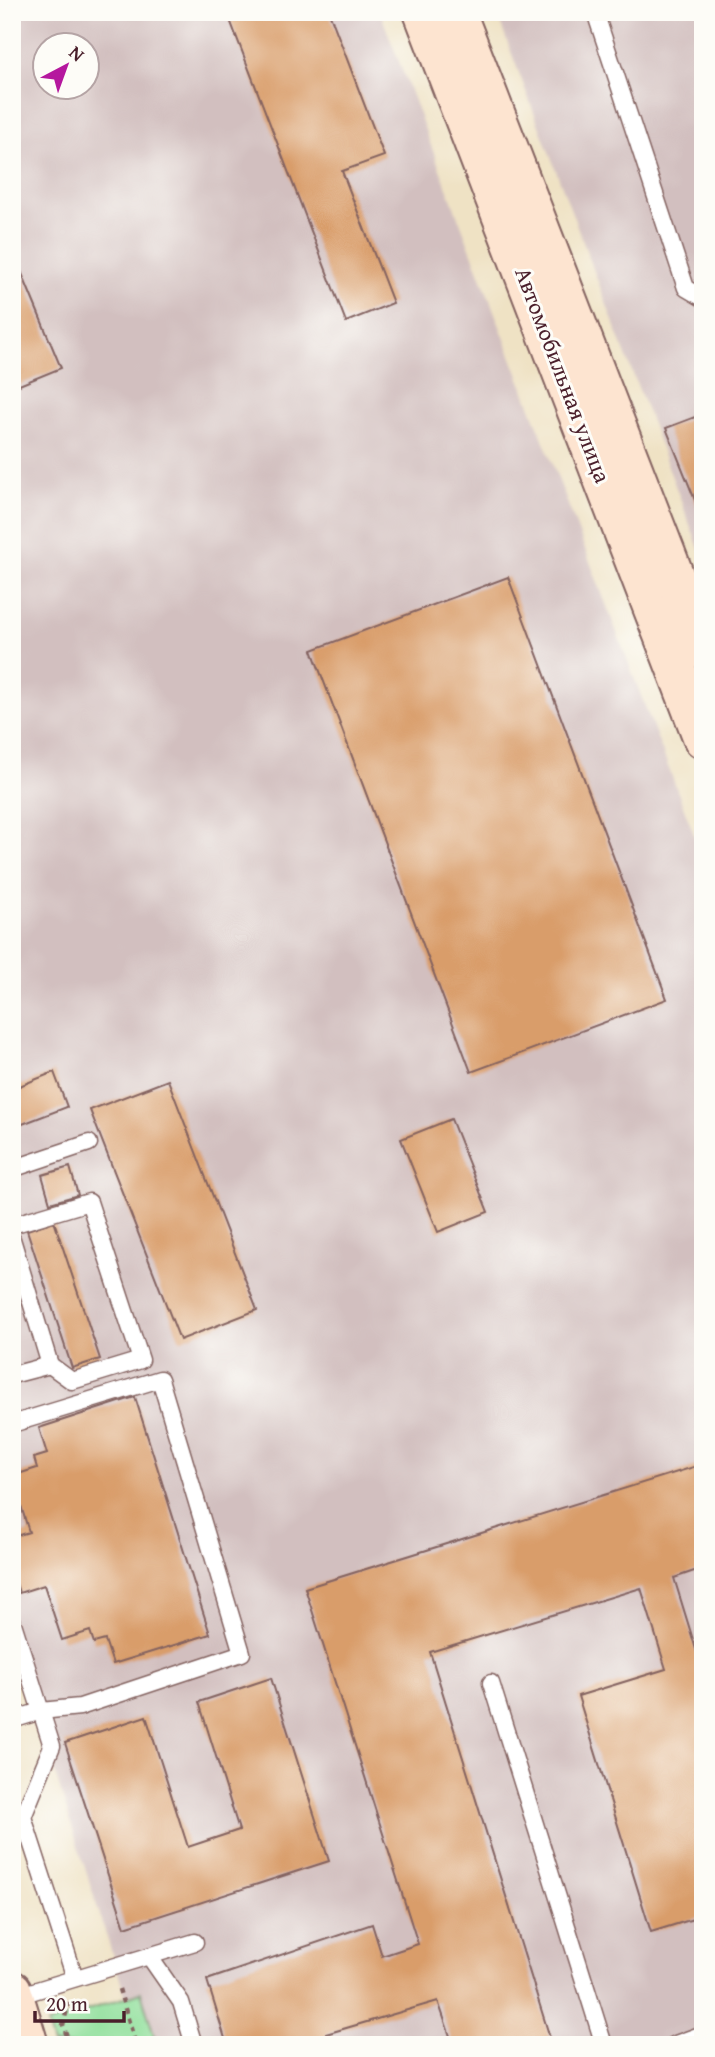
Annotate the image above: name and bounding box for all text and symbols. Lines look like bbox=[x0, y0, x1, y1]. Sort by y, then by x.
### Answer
north arrow bbox=[32, 32, 102, 102]
text: N bbox=[63, 38, 91, 68]
street label: Автомобильная улица bbox=[507, 262, 620, 487]
scale bar bbox=[35, 1980, 124, 2024]
text: 20 m bbox=[46, 1988, 88, 2019]

